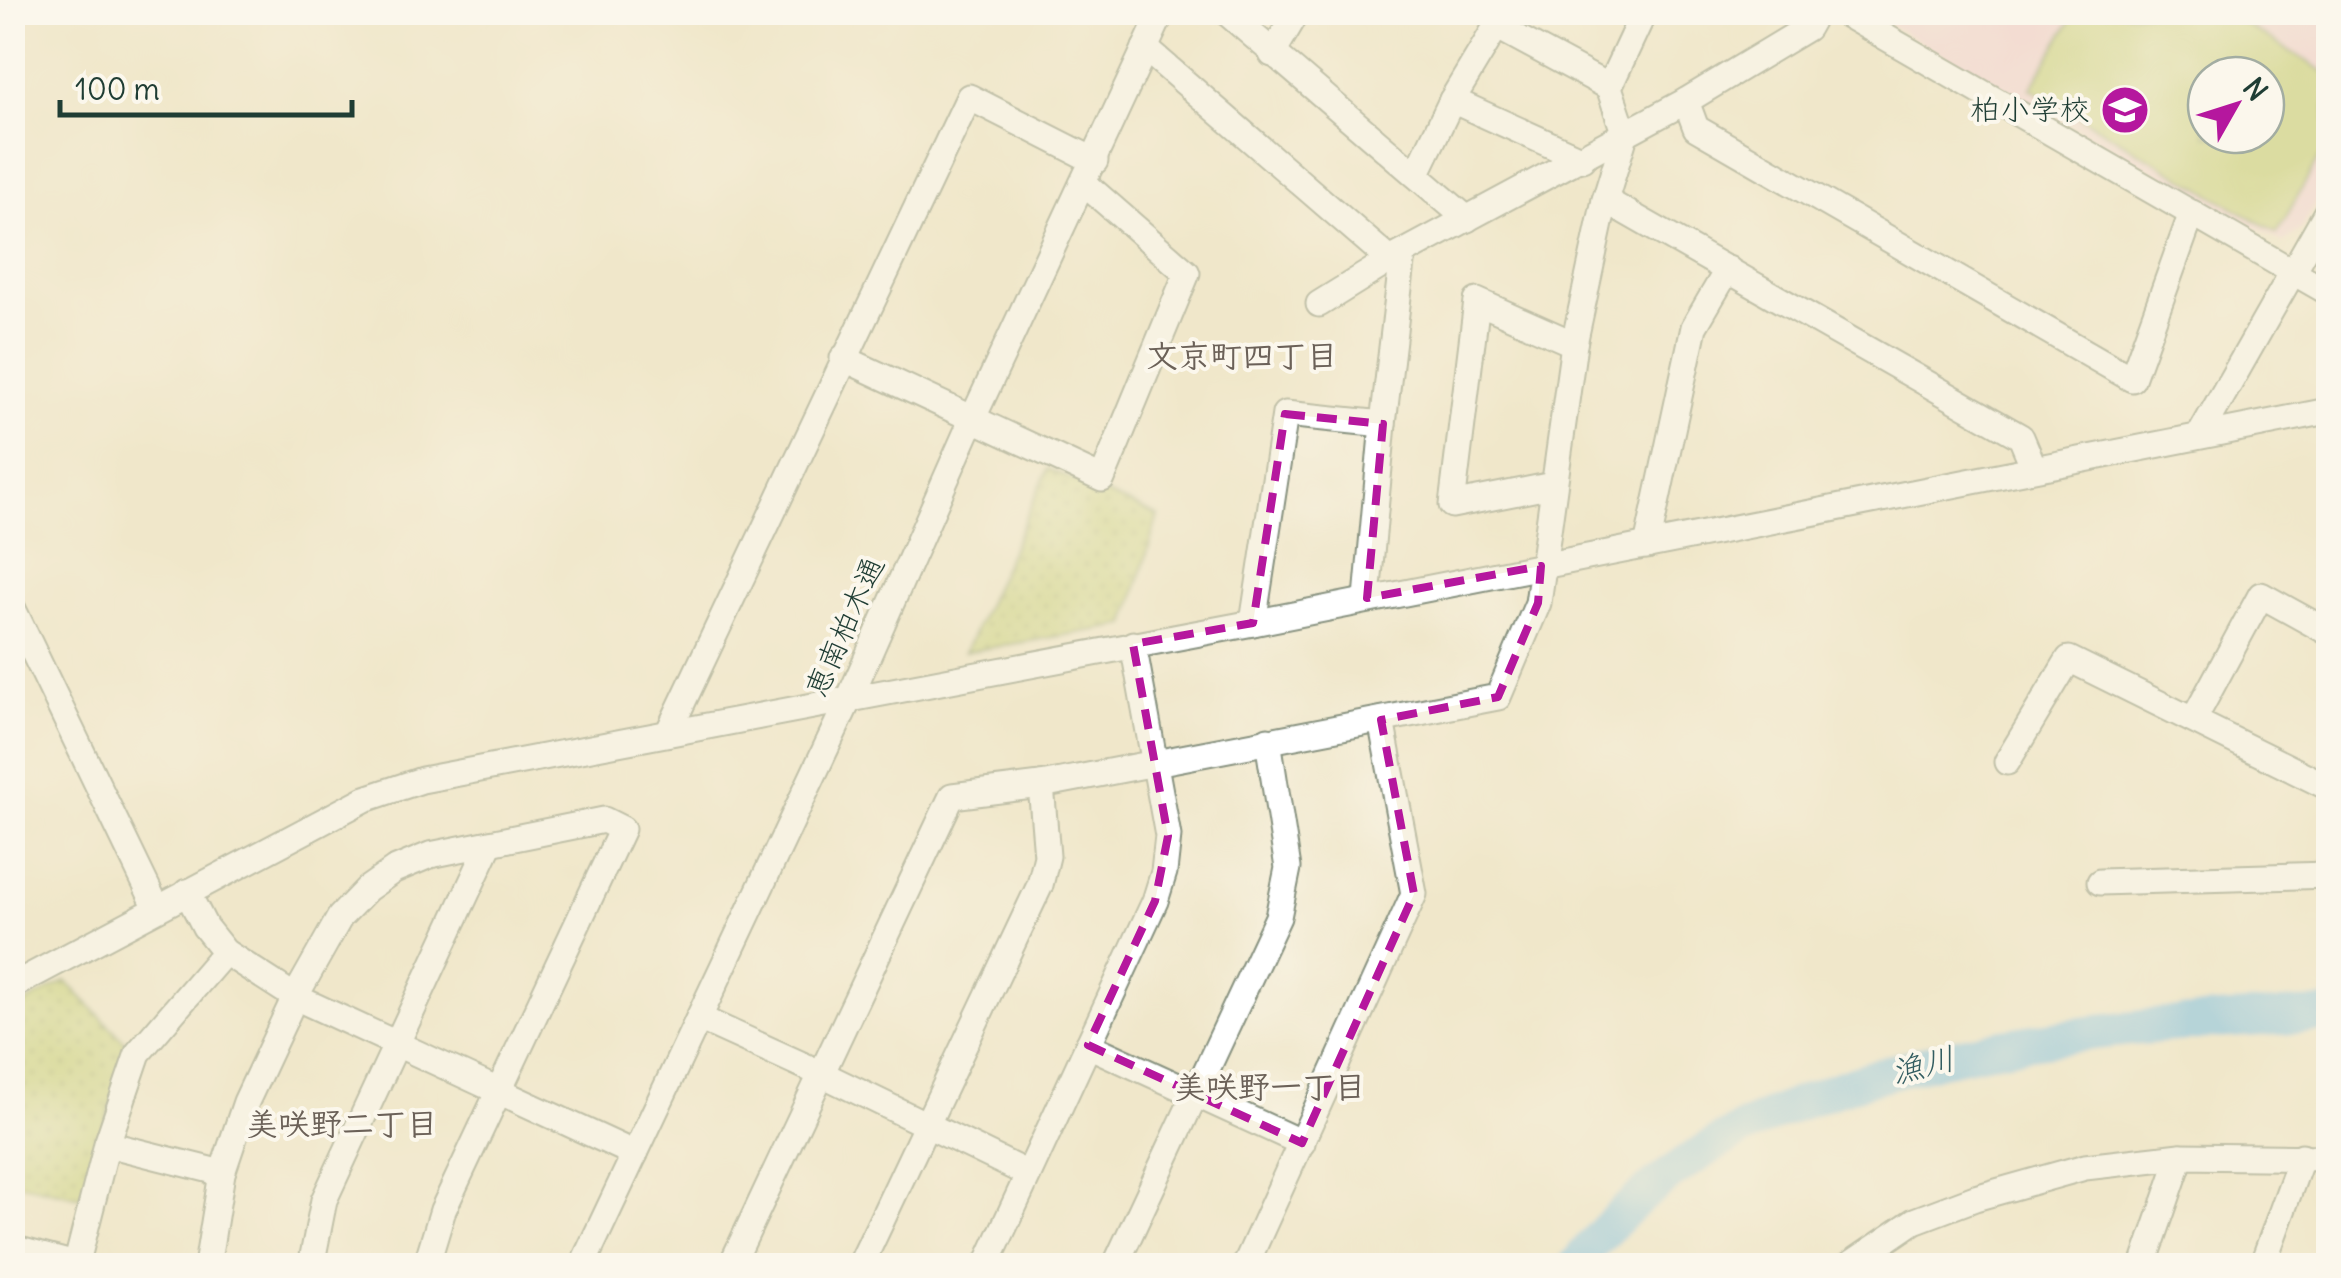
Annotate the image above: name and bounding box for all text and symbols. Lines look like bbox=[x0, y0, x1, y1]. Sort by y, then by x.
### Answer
scale bar bbox=[60, 55, 352, 117]
north arrow bbox=[2186, 55, 2286, 155]
text: 100 m bbox=[75, 70, 160, 108]
text: N bbox=[2235, 70, 2276, 108]
school or university icon: 柏小学校 bbox=[2099, 84, 2151, 136]
place label: 柏小学校 bbox=[1970, 90, 2090, 128]
district label: 文京町四丁目 bbox=[1146, 335, 1338, 376]
street label: 恵南柏木通 bbox=[796, 550, 892, 703]
water label: 漁川 bbox=[1887, 1037, 1959, 1092]
district label: 美咲野一丁目 bbox=[1174, 1066, 1366, 1107]
district label: 美咲野二丁目 bbox=[246, 1103, 438, 1144]

